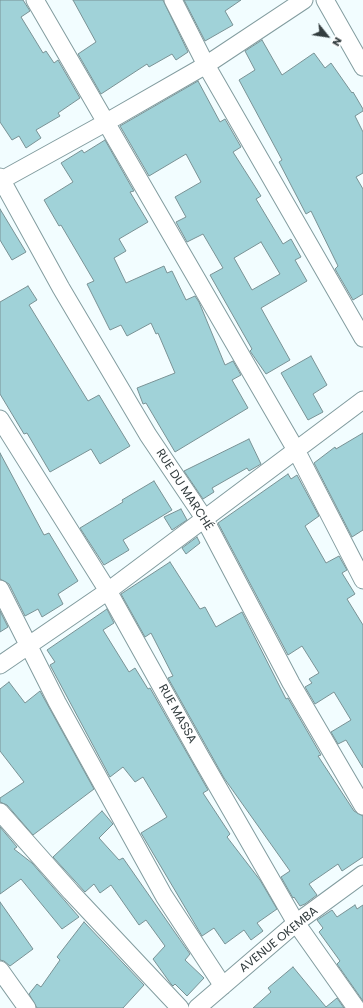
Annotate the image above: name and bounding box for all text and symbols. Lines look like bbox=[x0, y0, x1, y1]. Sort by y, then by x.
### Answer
north arrow bbox=[307, 16, 347, 56]
text: N bbox=[328, 34, 346, 50]
street label: RUE DU MARCHÉ bbox=[152, 447, 216, 533]
street label: RUE MASSA bbox=[155, 682, 199, 746]
street label: AVENUE OKEMBA bbox=[237, 904, 321, 976]

